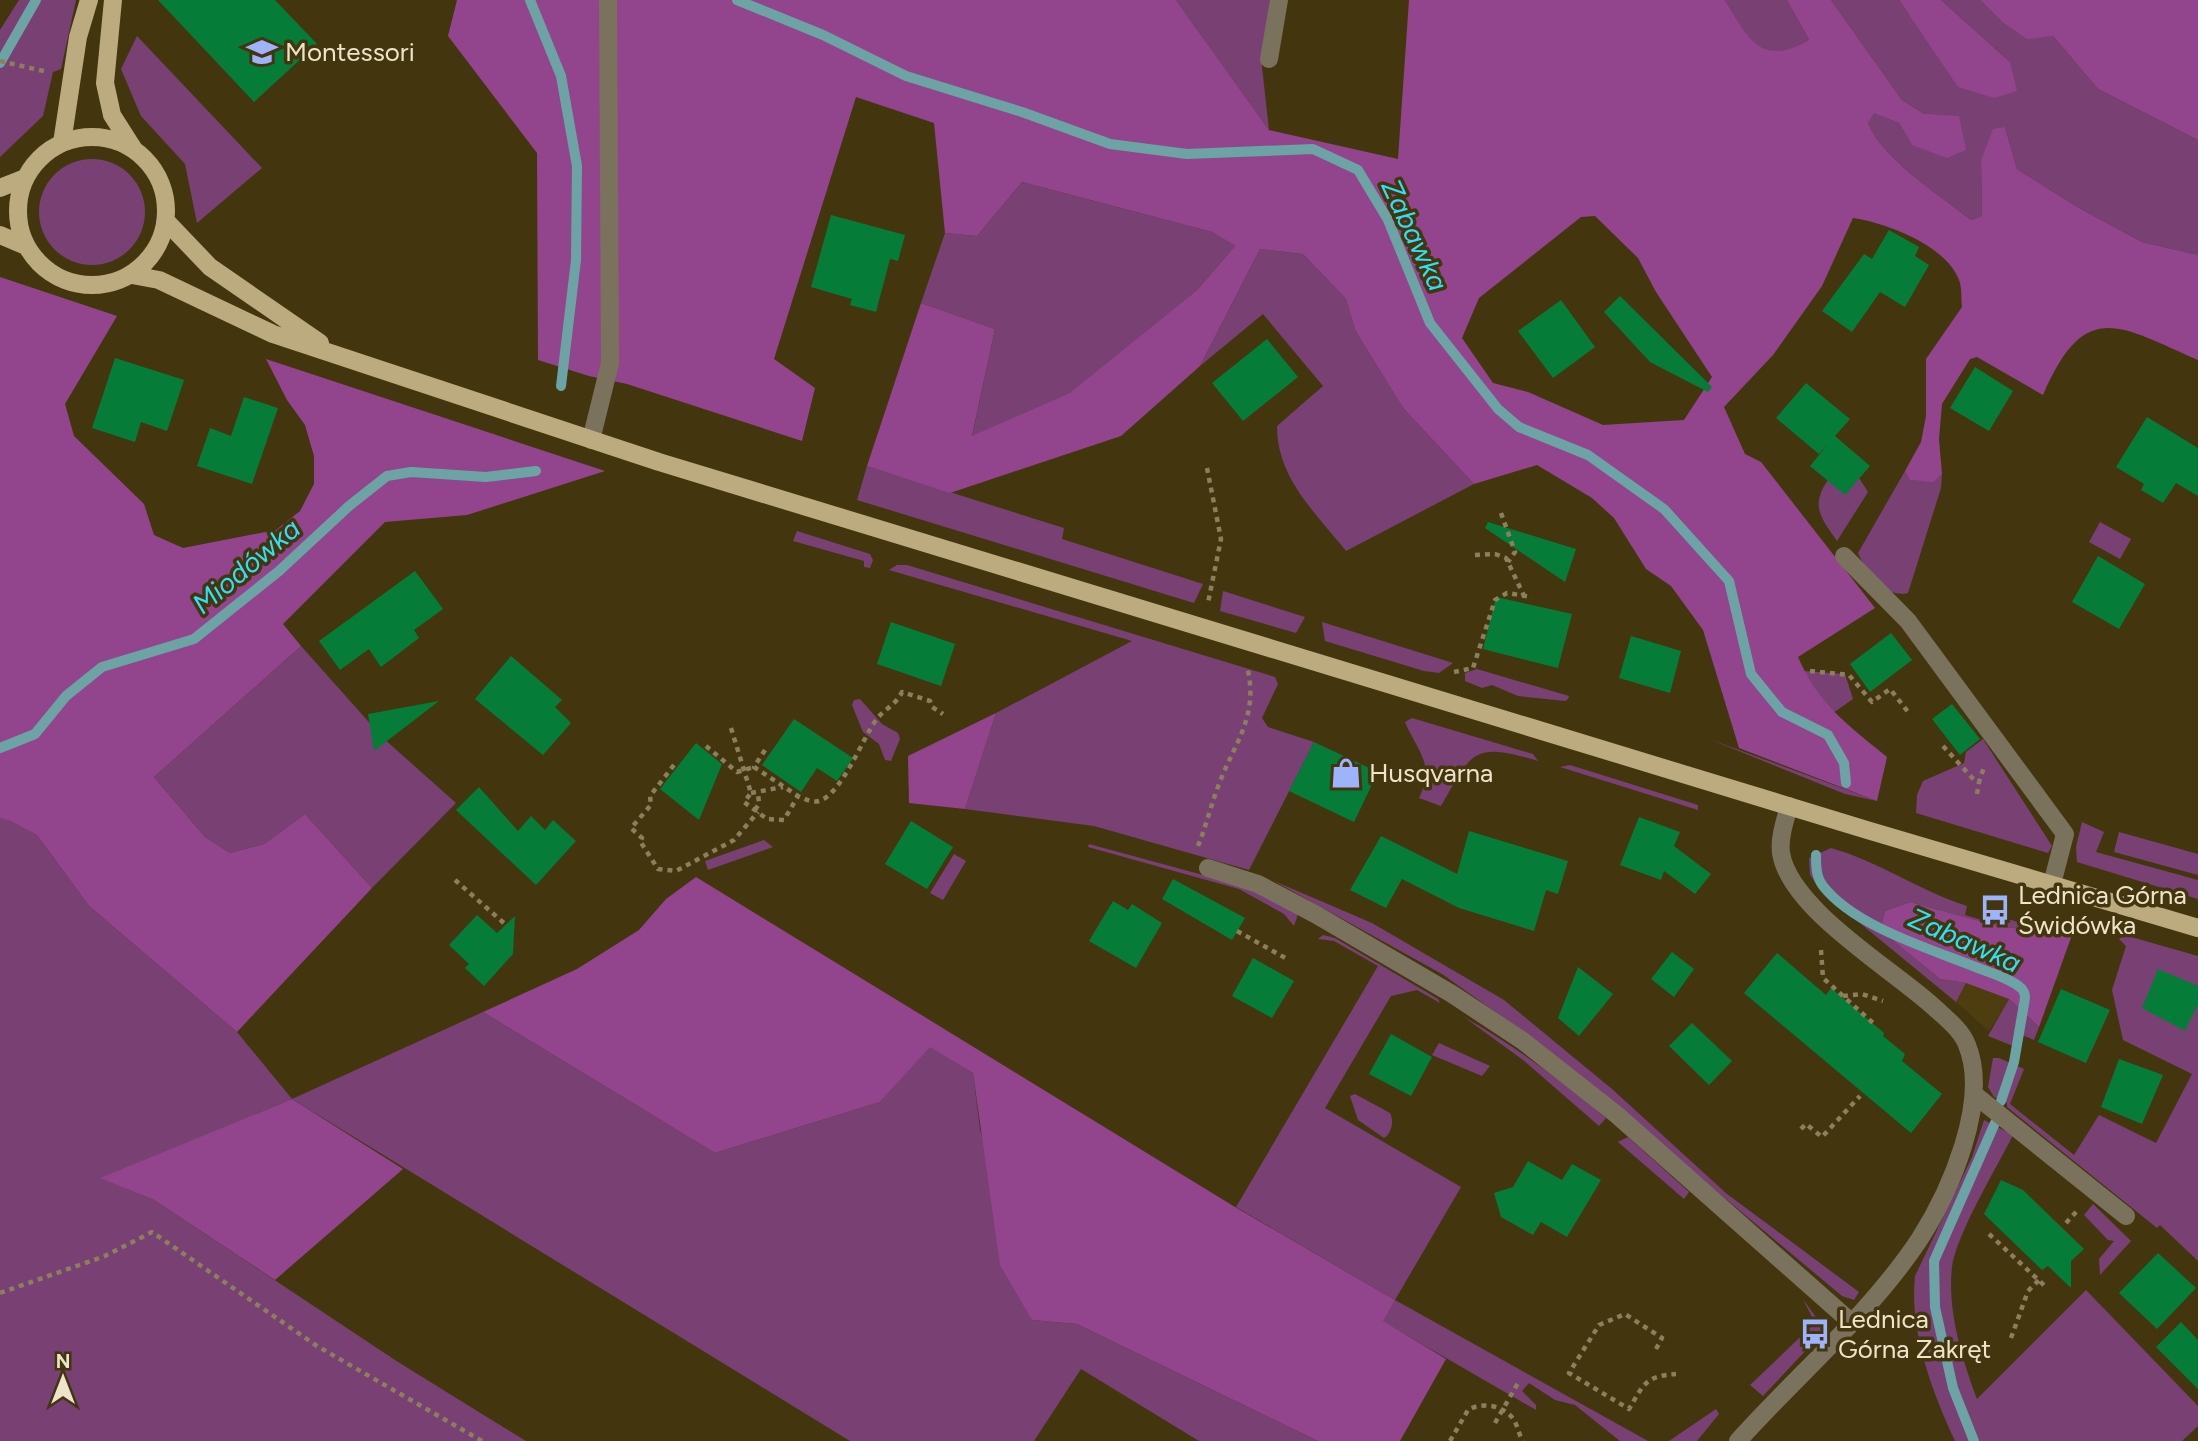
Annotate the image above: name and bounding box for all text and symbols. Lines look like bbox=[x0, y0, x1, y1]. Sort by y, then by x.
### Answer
school or university icon: Montessori bbox=[245, 35, 279, 69]
place label: Montessori bbox=[285, 36, 415, 68]
water label: Zabawka bbox=[1374, 174, 1456, 296]
water label: Miodówka bbox=[185, 511, 307, 621]
shop icon: Husqvarna bbox=[1329, 756, 1363, 790]
place label: Husqvarna bbox=[1369, 757, 1493, 789]
place label: Lednica Górna Świdówka bbox=[2018, 879, 2187, 941]
bus stop icon: Lednica Górna Świdówka bbox=[1978, 893, 2012, 927]
water label: Zabawka bbox=[1904, 900, 2026, 980]
place label: Lednica Górna Zakręt bbox=[1838, 1303, 1991, 1365]
bus stop icon: Lednica Górna Zakręt bbox=[1798, 1317, 1832, 1351]
north arrow bbox=[28, 1343, 98, 1413]
text: N bbox=[56, 1350, 70, 1373]

